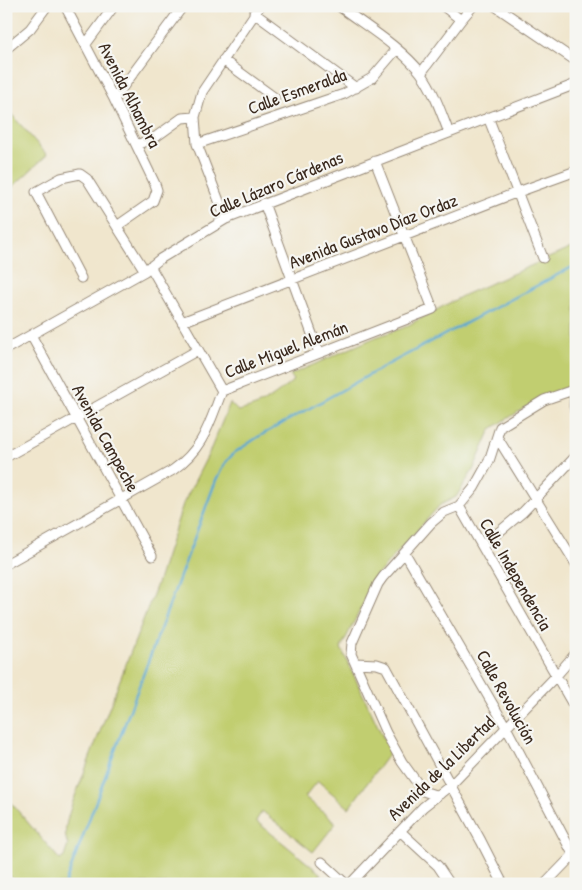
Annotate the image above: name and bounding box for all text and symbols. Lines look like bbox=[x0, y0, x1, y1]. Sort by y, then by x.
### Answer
street label: Avenida Alhambra bbox=[93, 38, 167, 152]
street label: Calle Esmeralda bbox=[244, 62, 350, 120]
street label: Calle Lázaro Cárdenas bbox=[205, 145, 347, 223]
street label: Avenida Gustavo Díaz Ordaz bbox=[285, 187, 461, 275]
street label: Calle Miguel Alemán bbox=[221, 314, 351, 384]
street label: Avenida Campeche bbox=[66, 380, 146, 496]
street label: Calle Independencia bbox=[474, 513, 558, 635]
street label: Calle Revolución bbox=[471, 645, 543, 749]
street label: Avenida de la Libertad bbox=[382, 710, 500, 826]

